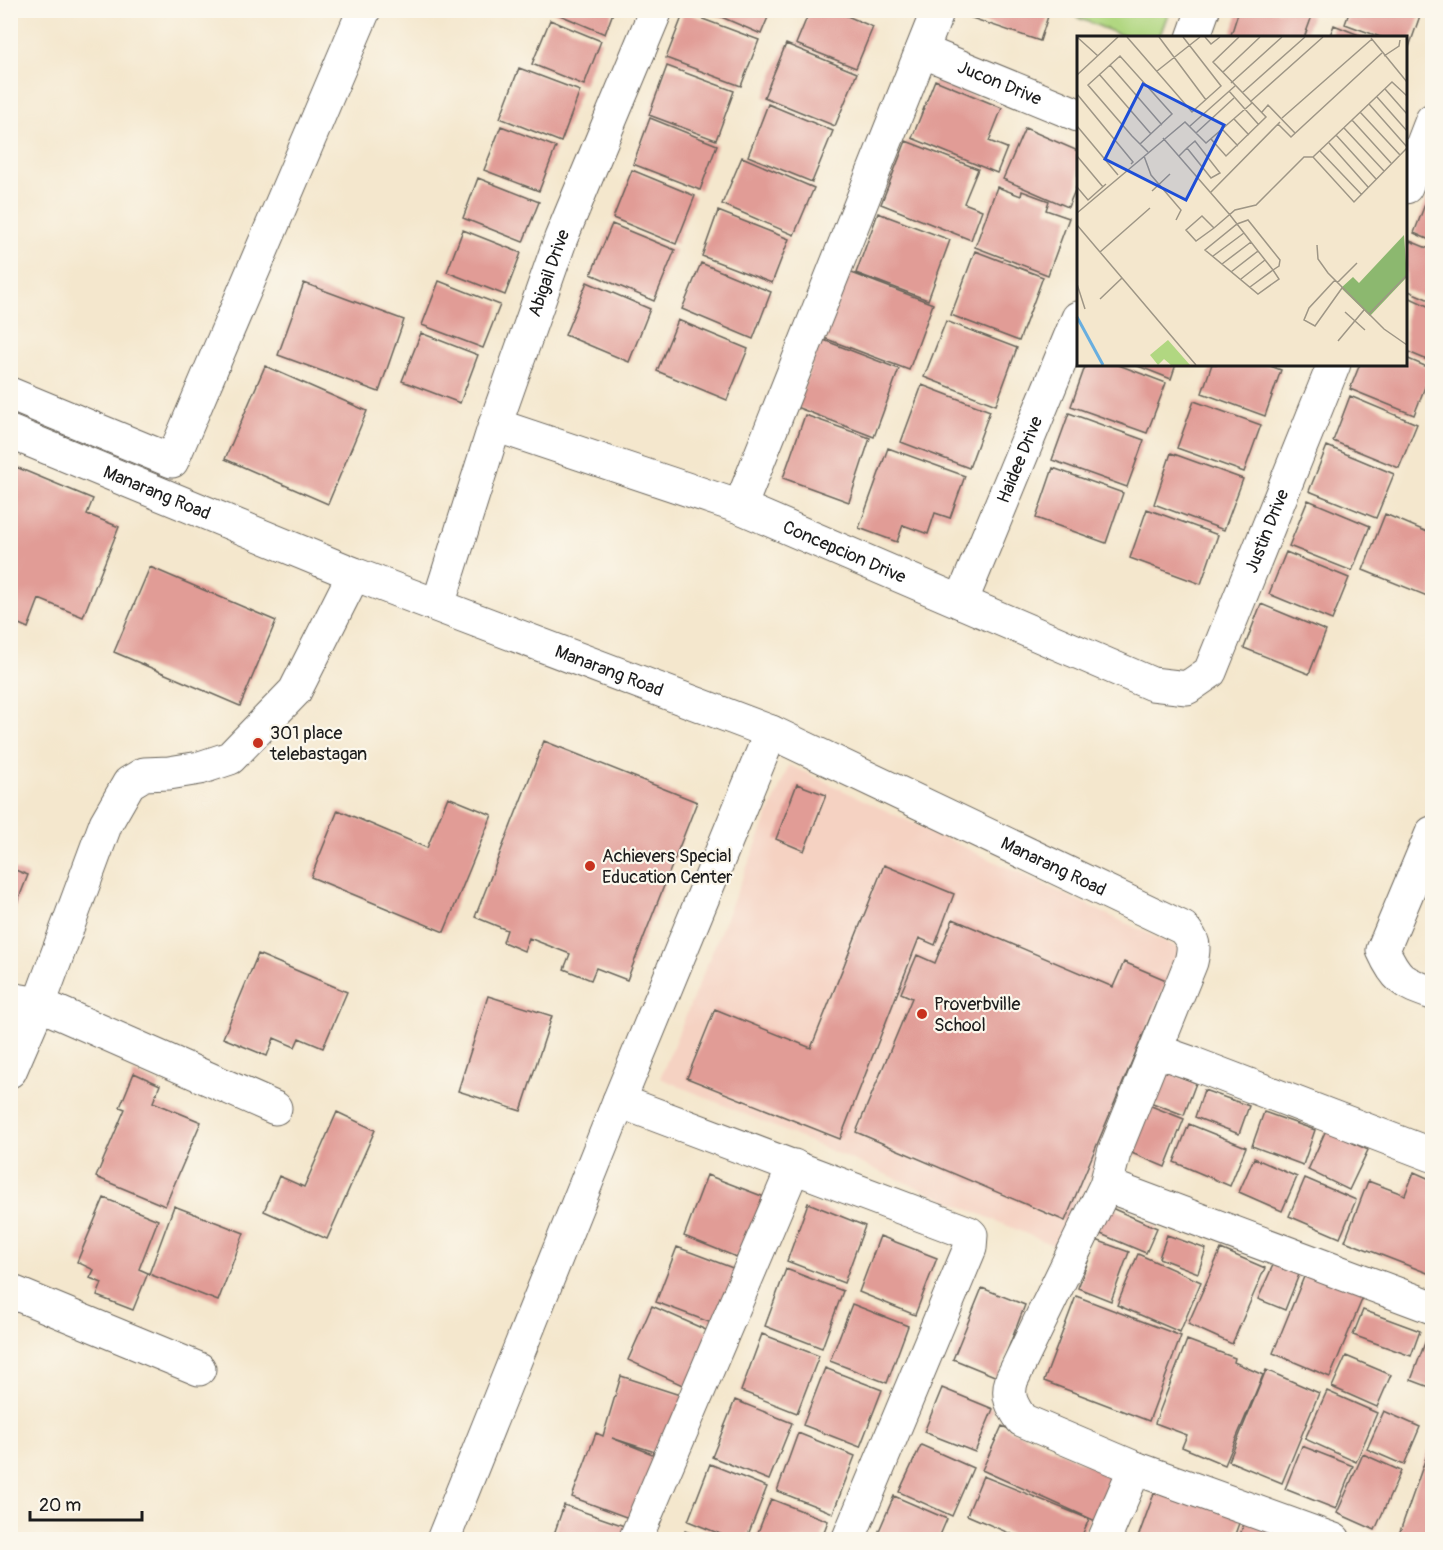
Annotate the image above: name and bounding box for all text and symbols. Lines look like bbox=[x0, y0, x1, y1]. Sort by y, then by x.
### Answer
inset map bbox=[1077, 36, 1407, 366]
street label: Jucon Drive bbox=[954, 56, 1045, 111]
street label: Abigail Drive bbox=[523, 226, 575, 320]
street label: Haidee Drive bbox=[992, 413, 1048, 507]
street label: Manarang Road bbox=[100, 461, 214, 526]
street label: Justin Drive bbox=[1240, 486, 1294, 577]
street label: Concepcion Drive bbox=[779, 516, 909, 589]
street label: Manarang Road bbox=[552, 640, 666, 702]
place label: 301 place telebastagan bbox=[269, 722, 367, 766]
marker: 301 place telebastagan bbox=[251, 736, 265, 750]
street label: Manarang Road bbox=[997, 832, 1110, 902]
place label: Achievers Special Education Center bbox=[602, 845, 733, 889]
marker: Achievers Special Education Center bbox=[583, 859, 597, 873]
place label: Proverbville School bbox=[934, 993, 1020, 1037]
marker: Proverbville School bbox=[915, 1007, 929, 1021]
scale bar bbox=[30, 1484, 142, 1522]
text: 20 m bbox=[39, 1494, 81, 1517]

